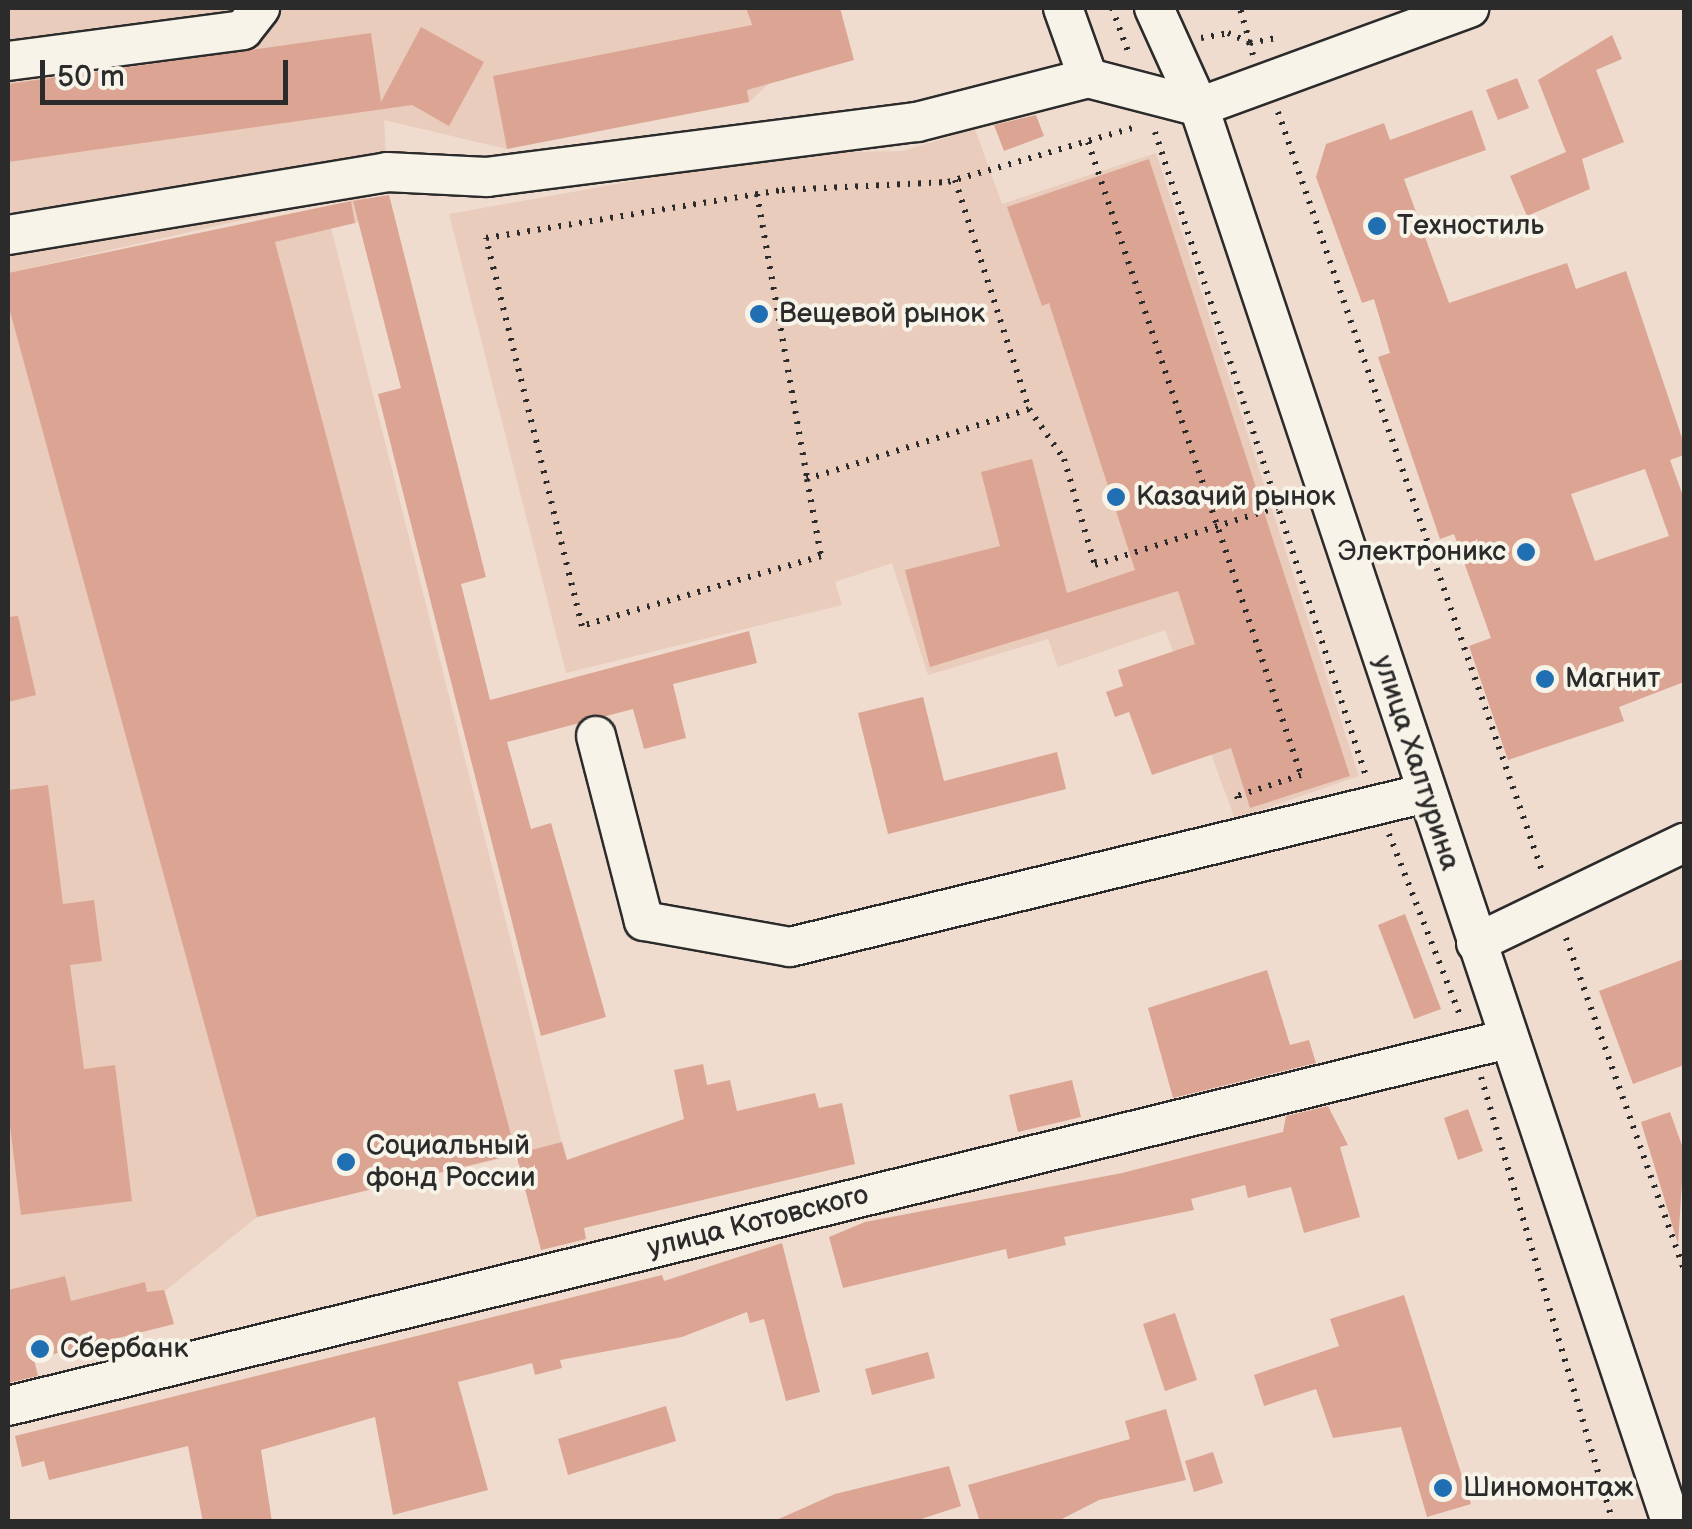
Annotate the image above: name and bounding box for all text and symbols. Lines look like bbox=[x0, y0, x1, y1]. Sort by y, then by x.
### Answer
scale bar bbox=[45, 40, 292, 102]
text: 50 m bbox=[57, 59, 125, 95]
place label: Техностиль bbox=[1397, 209, 1544, 243]
marker: Техностиль bbox=[1366, 215, 1388, 237]
place label: Вещевой рынок bbox=[779, 297, 985, 331]
marker: Вещевой рынок bbox=[748, 303, 770, 325]
place label: Казачий рынок bbox=[1136, 480, 1336, 514]
marker: Казачий рынок bbox=[1105, 486, 1127, 508]
place label: Электроникс bbox=[1338, 535, 1506, 569]
marker: Электроникс bbox=[1515, 541, 1537, 563]
street label: улица Халтурина bbox=[1365, 651, 1467, 875]
place label: Магнит bbox=[1565, 662, 1660, 696]
marker: Магнит bbox=[1534, 668, 1556, 690]
place label: Социальный фонд России bbox=[366, 1129, 536, 1195]
marker: Социальный фонд России bbox=[335, 1151, 357, 1173]
street label: улица Котовского bbox=[644, 1178, 872, 1266]
place label: Сбербанк bbox=[60, 1332, 188, 1366]
marker: Сбербанк bbox=[29, 1338, 51, 1360]
place label: Шиномонтаж bbox=[1463, 1471, 1634, 1505]
marker: Шиномонтаж bbox=[1432, 1477, 1454, 1499]

